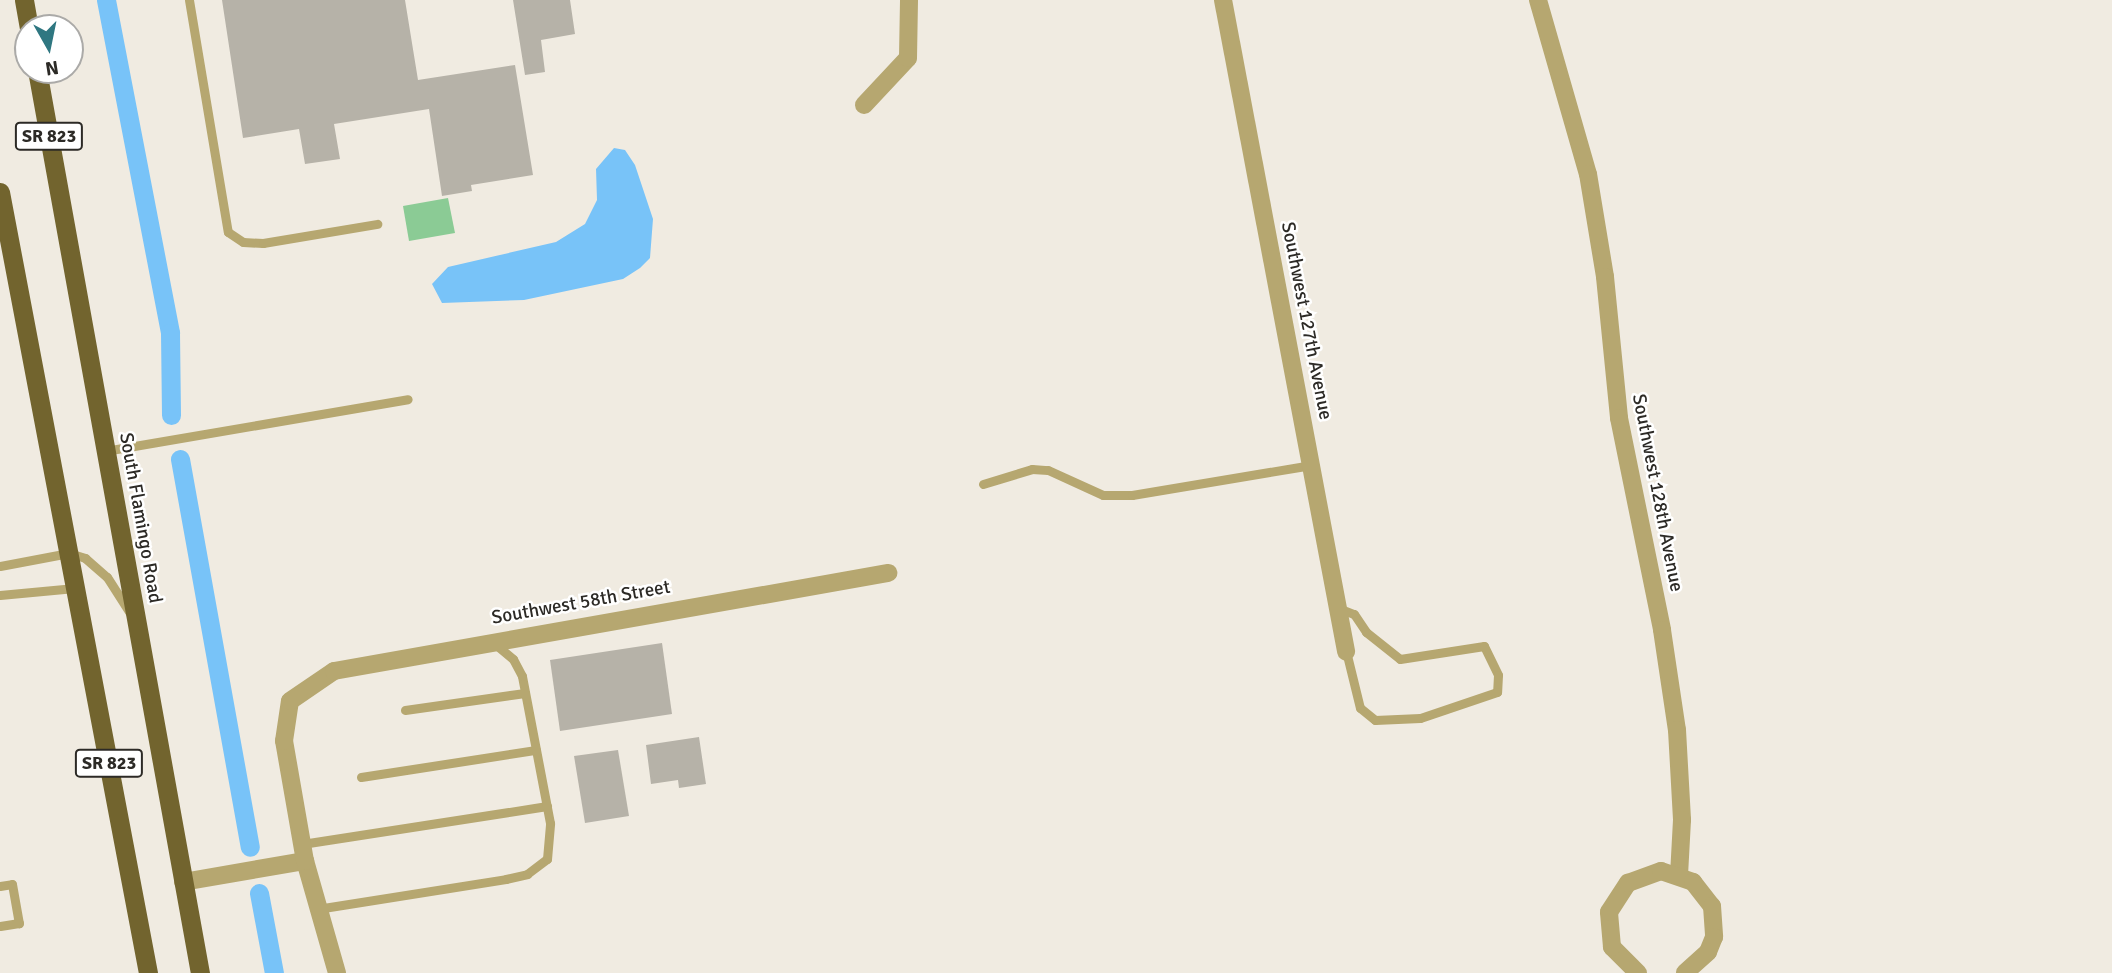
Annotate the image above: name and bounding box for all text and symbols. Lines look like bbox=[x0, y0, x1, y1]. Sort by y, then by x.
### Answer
north arrow bbox=[14, 14, 84, 84]
text: N bbox=[44, 55, 60, 81]
road number: SR 823 bbox=[14, 121, 84, 150]
street label: Southwest 127th Avenue bbox=[1276, 220, 1336, 422]
street label: Southwest 128th Avenue bbox=[1627, 392, 1687, 594]
street label: South Flamingo Road bbox=[114, 431, 166, 605]
street label: Southwest 58th Street bbox=[490, 576, 672, 630]
road number: SR 823 bbox=[74, 748, 144, 778]

